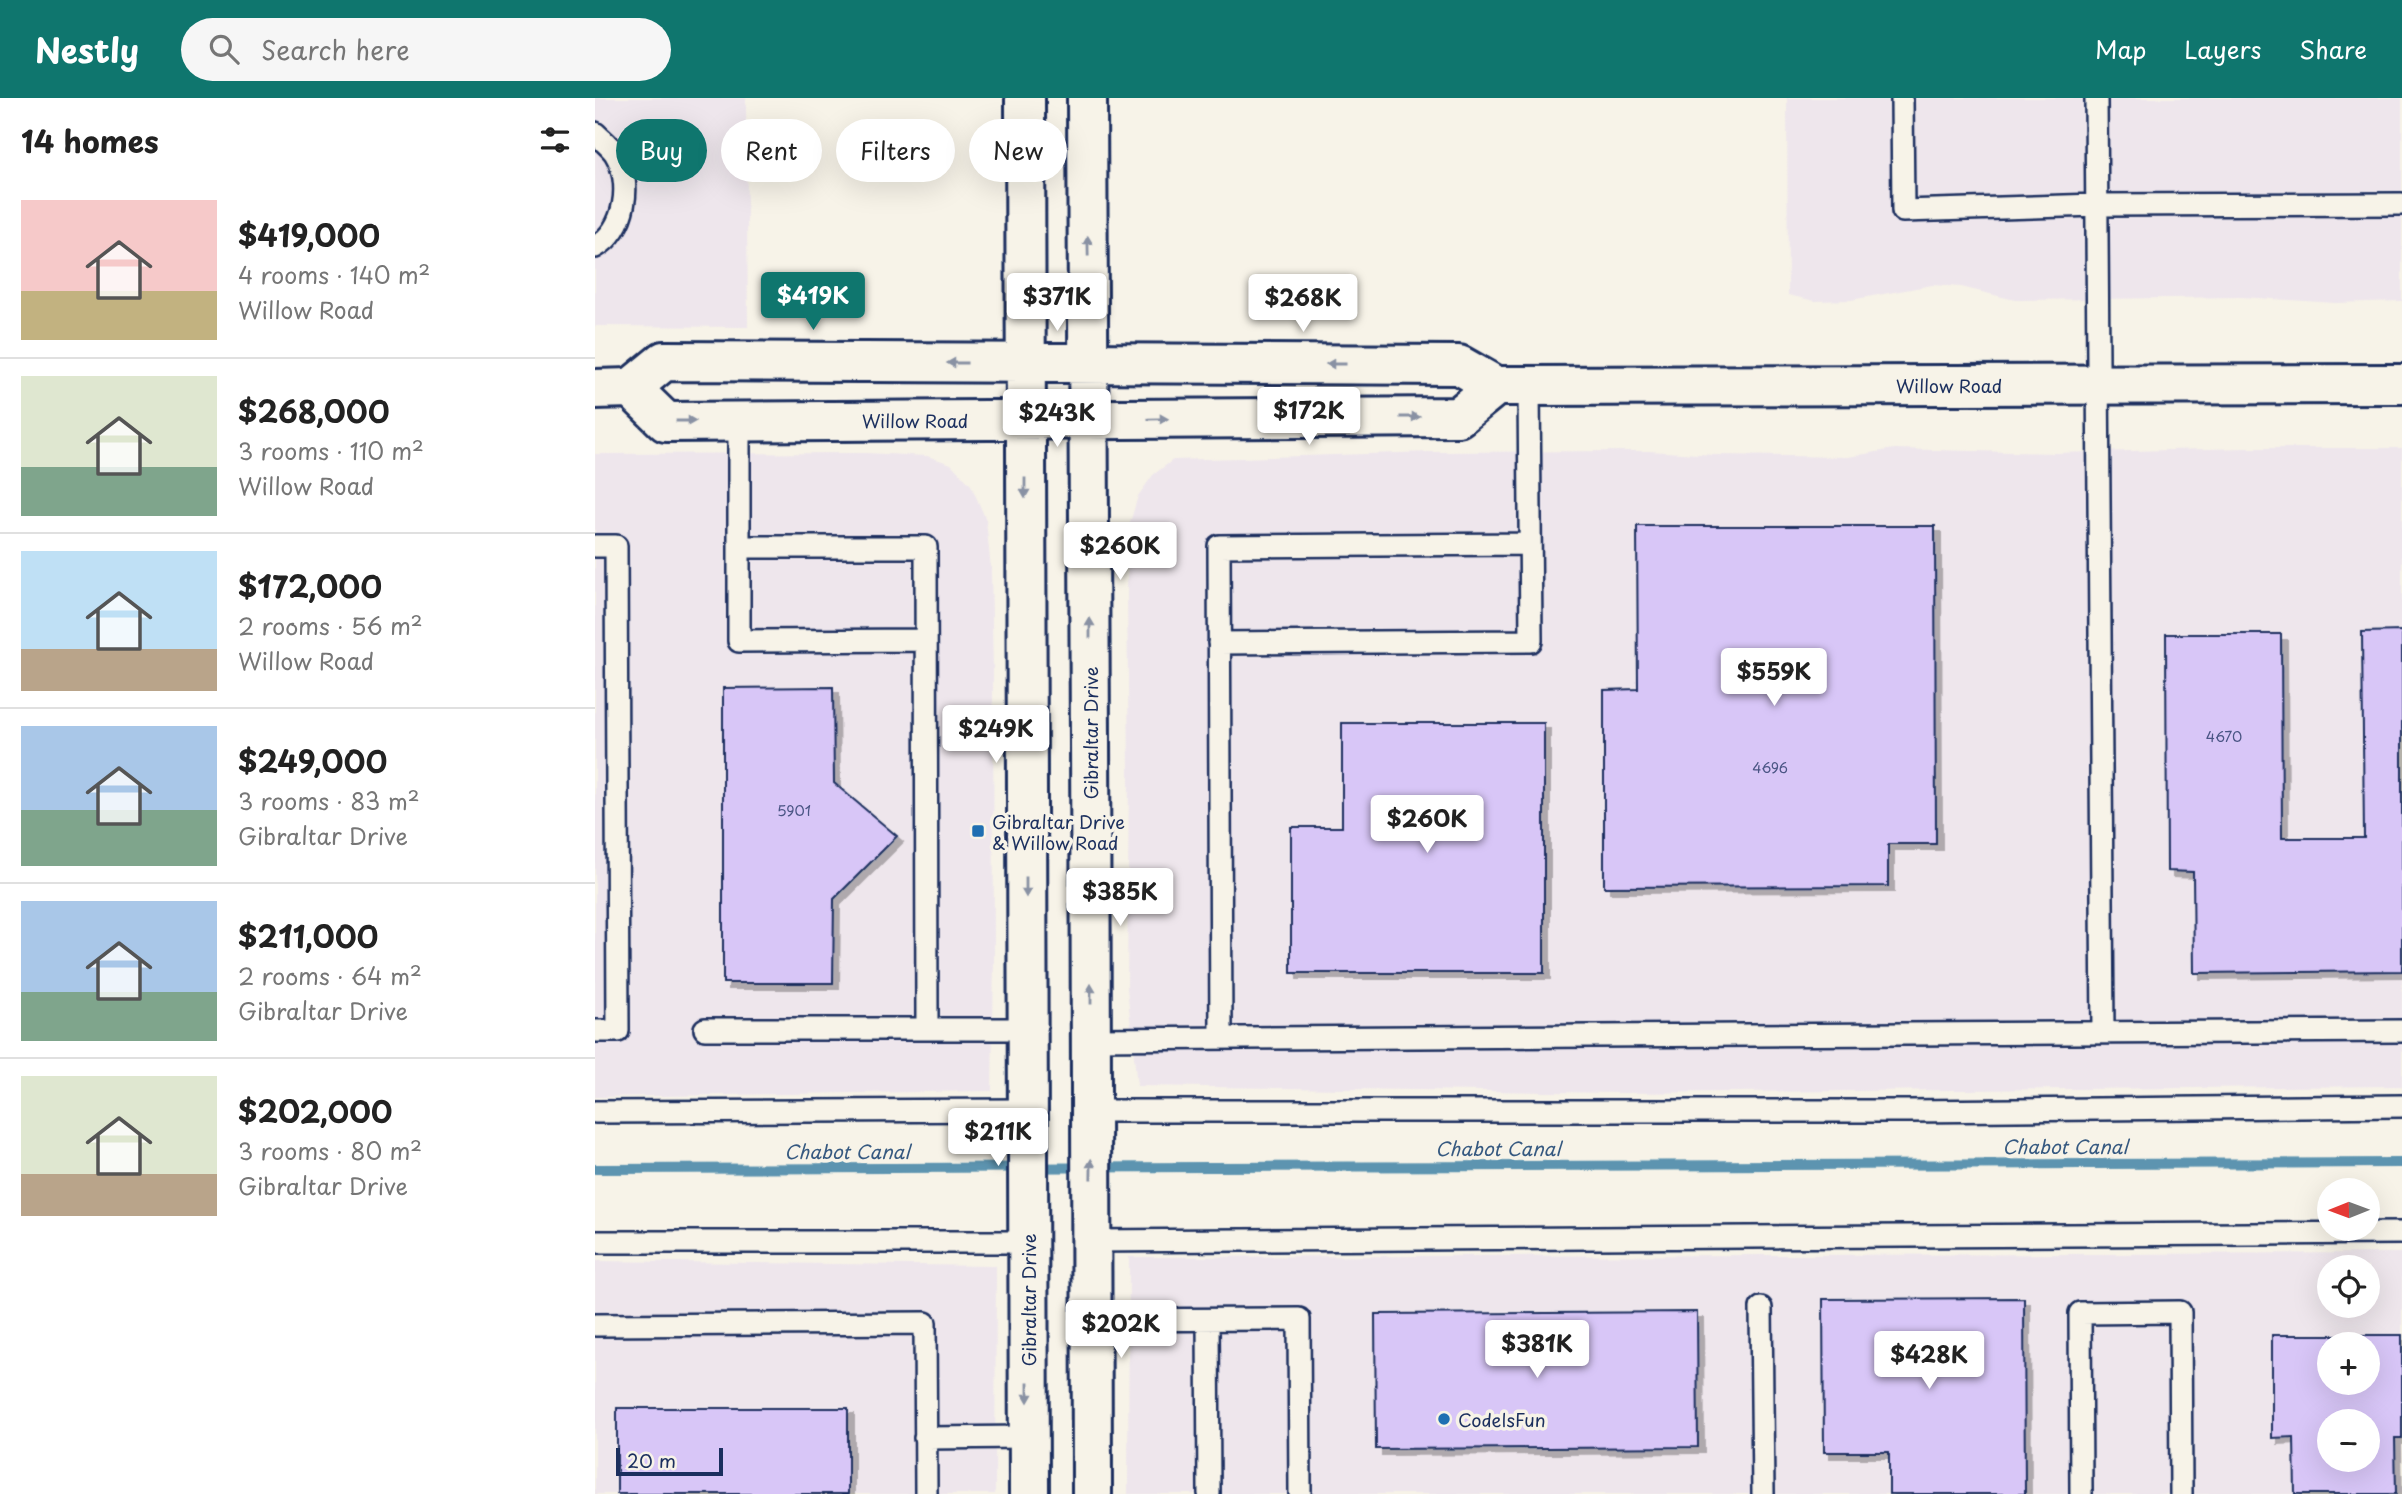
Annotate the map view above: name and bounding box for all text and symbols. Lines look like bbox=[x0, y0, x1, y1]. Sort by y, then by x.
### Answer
search box bbox=[181, 18, 671, 81]
text: Nestly bbox=[35, 24, 139, 74]
icon: search bbox=[205, 30, 243, 68]
text: Search here bbox=[261, 30, 410, 69]
text: Map bbox=[2095, 31, 2146, 67]
text: Layers bbox=[2184, 31, 2261, 67]
text: Share bbox=[2299, 31, 2367, 67]
text: 14 homes bbox=[21, 118, 159, 163]
chip: Buy bbox=[616, 119, 707, 182]
chip: Rent bbox=[721, 119, 822, 182]
chip: Filters bbox=[836, 119, 955, 182]
chip: New bbox=[969, 119, 1067, 182]
icon: filters bbox=[536, 121, 574, 159]
text: $419,000 bbox=[238, 212, 380, 257]
icon: home bbox=[77, 228, 161, 312]
one-way arrow bbox=[1082, 235, 1094, 257]
text: 4 rooms · 140 m² bbox=[238, 257, 430, 292]
pin: $419K bbox=[764, 272, 862, 332]
pin: $371K bbox=[1008, 274, 1106, 333]
pin: $268K bbox=[1254, 274, 1352, 334]
text: $419K bbox=[777, 277, 849, 312]
text: $371K bbox=[1023, 278, 1091, 313]
text: $268K bbox=[1264, 279, 1342, 314]
text: Willow Road bbox=[238, 292, 374, 327]
one-way arrow bbox=[945, 357, 967, 369]
one-way arrow bbox=[1324, 358, 1346, 370]
street label: Willow Road bbox=[1896, 372, 2002, 399]
text: $268,000 bbox=[238, 388, 390, 433]
pin: $172K bbox=[1260, 388, 1358, 447]
pin: $243K bbox=[1008, 390, 1106, 449]
text: $172K bbox=[1273, 392, 1345, 427]
text: $243K bbox=[1019, 394, 1095, 429]
icon: home bbox=[77, 404, 161, 488]
street label: Willow Road bbox=[862, 407, 968, 434]
one-way arrow bbox=[1399, 411, 1421, 423]
one-way arrow bbox=[1147, 413, 1169, 425]
one-way arrow bbox=[675, 415, 697, 427]
text: 3 rooms · 110 m² bbox=[238, 433, 424, 468]
text: Willow Road bbox=[238, 468, 374, 503]
one-way arrow bbox=[1019, 477, 1031, 499]
pin: $260K bbox=[1071, 522, 1169, 582]
text: $260K bbox=[1080, 527, 1160, 562]
text: $172,000 bbox=[238, 563, 382, 608]
icon: home bbox=[77, 579, 161, 663]
text: 2 rooms · 56 m² bbox=[238, 608, 423, 643]
one-way arrow bbox=[1084, 617, 1096, 639]
text: Willow Road bbox=[238, 643, 374, 678]
pin: $559K bbox=[1725, 648, 1823, 708]
text: $559K bbox=[1737, 653, 1811, 688]
street label: Gibraltar Drive bbox=[1077, 666, 1104, 800]
pin: $249K bbox=[947, 706, 1045, 765]
text: $249K bbox=[958, 710, 1034, 745]
house number: 4670 bbox=[2206, 726, 2242, 747]
text: $249,000 bbox=[238, 738, 387, 783]
icon: home bbox=[77, 754, 161, 838]
house number: 4696 bbox=[1752, 757, 1788, 778]
text: 3 rooms · 83 m² bbox=[238, 783, 420, 818]
pin: $260K bbox=[1378, 796, 1476, 855]
house number: 5901 bbox=[777, 800, 811, 821]
text: $260K bbox=[1387, 800, 1467, 835]
place label: Gibraltar Drive & Willow Road bbox=[992, 808, 1125, 856]
text: Gibraltar Drive bbox=[238, 818, 408, 853]
marker: Gibraltar Drive & Willow Road bbox=[970, 823, 986, 839]
pin: $385K bbox=[1071, 868, 1169, 928]
text: $385K bbox=[1082, 873, 1158, 908]
one-way arrow bbox=[1020, 876, 1032, 898]
text: $211,000 bbox=[238, 913, 378, 958]
icon: home bbox=[77, 929, 161, 1013]
text: 2 rooms · 64 m² bbox=[238, 958, 422, 993]
one-way arrow bbox=[1085, 983, 1097, 1005]
text: Gibraltar Drive bbox=[238, 993, 408, 1028]
text: $202,000 bbox=[238, 1088, 393, 1133]
icon: home bbox=[77, 1104, 161, 1188]
pin: $211K bbox=[949, 1108, 1047, 1168]
text: $211K bbox=[964, 1113, 1032, 1148]
water label: Chabot Canal bbox=[2002, 1132, 2130, 1160]
text: 3 rooms · 80 m² bbox=[238, 1133, 422, 1168]
water label: Chabot Canal bbox=[1435, 1134, 1563, 1162]
water label: Chabot Canal bbox=[784, 1137, 912, 1165]
one-way arrow bbox=[1085, 1158, 1097, 1180]
text: Gibraltar Drive bbox=[238, 1168, 408, 1203]
north arrow bbox=[2317, 1178, 2380, 1241]
map controls bbox=[2317, 1178, 2380, 1472]
street label: Gibraltar Drive bbox=[1015, 1233, 1042, 1367]
button: locate bbox=[2317, 1255, 2380, 1318]
pin: $202K bbox=[1072, 1300, 1170, 1360]
text: $202K bbox=[1082, 1305, 1160, 1340]
pin: $381K bbox=[1488, 1320, 1586, 1380]
text: $381K bbox=[1501, 1325, 1573, 1360]
pin: $428K bbox=[1880, 1332, 1978, 1391]
button: + bbox=[2317, 1332, 2380, 1395]
text: $428K bbox=[1890, 1336, 1968, 1371]
one-way arrow bbox=[1022, 1382, 1034, 1404]
place label: CodeIsFun bbox=[1458, 1406, 1546, 1433]
button: − bbox=[2317, 1409, 2380, 1472]
marker: CodeIsFun bbox=[1436, 1411, 1452, 1427]
scale bar bbox=[616, 1445, 723, 1477]
text: 20 m bbox=[627, 1446, 676, 1474]

